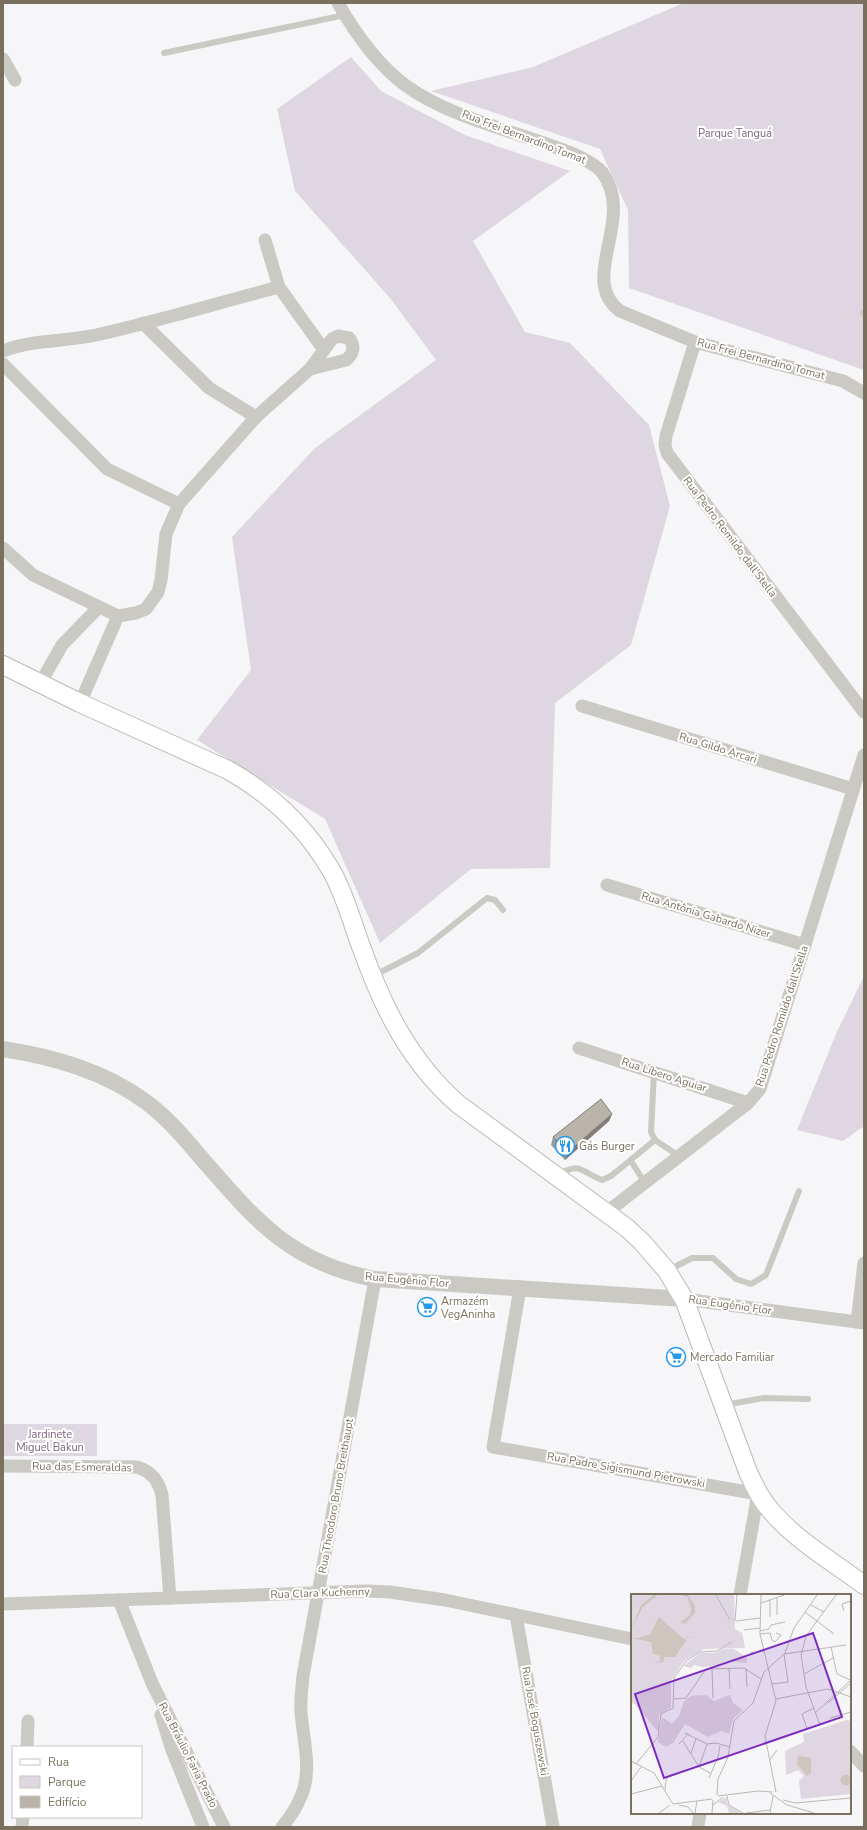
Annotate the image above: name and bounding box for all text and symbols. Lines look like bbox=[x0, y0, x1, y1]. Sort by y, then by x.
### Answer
street label: Rua Frei Bernardino Tomat bbox=[460, 106, 588, 168]
park label: Parque Tanguá bbox=[698, 126, 772, 141]
street label: Rua Frei Bernardino Tomat bbox=[696, 335, 827, 383]
street label: Rua Pedro Romildo dall'Stella bbox=[680, 474, 780, 600]
street label: Rua Gildo Arcari bbox=[677, 729, 759, 767]
street label: Rua Antônia Gabardo Nizer bbox=[639, 888, 773, 942]
street label: Rua Pedro Romildo dall'Stella bbox=[752, 943, 812, 1088]
street label: Rua Líbero Aguiar bbox=[619, 1054, 709, 1096]
restaurant icon: Gás Burger bbox=[554, 1135, 576, 1157]
place label: Gás Burger bbox=[579, 1139, 635, 1154]
street label: Rua Eugênio Flor bbox=[364, 1269, 450, 1291]
street label: Rua Eugênio Flor bbox=[687, 1292, 773, 1318]
place label: Armazém VegAninha bbox=[440, 1294, 496, 1322]
supermarket icon: Armazém VegAninha bbox=[416, 1296, 438, 1318]
supermarket icon: Mercado Familiar bbox=[665, 1346, 687, 1368]
place label: Mercado Familiar bbox=[690, 1350, 775, 1365]
street label: Rua Theodoro Bruno Breithaupt bbox=[315, 1417, 357, 1575]
park label: Jardinete Miguel Bakun bbox=[16, 1427, 84, 1455]
street label: Rua Padre Sigismund Pietrowski bbox=[546, 1449, 706, 1491]
street label: Rua das Esmeraldas bbox=[32, 1459, 132, 1475]
street label: Rua Clara Kuchenny bbox=[270, 1584, 370, 1602]
inset map bbox=[631, 1594, 851, 1814]
street label: Rua José Boguszewski bbox=[518, 1665, 552, 1777]
street label: Rua Bráulio Faria Prado bbox=[155, 1700, 221, 1810]
legend bbox=[12, 1746, 142, 1818]
text: Rua bbox=[48, 1754, 69, 1770]
text: Parque bbox=[48, 1774, 86, 1790]
text: Edifício bbox=[48, 1794, 87, 1810]

